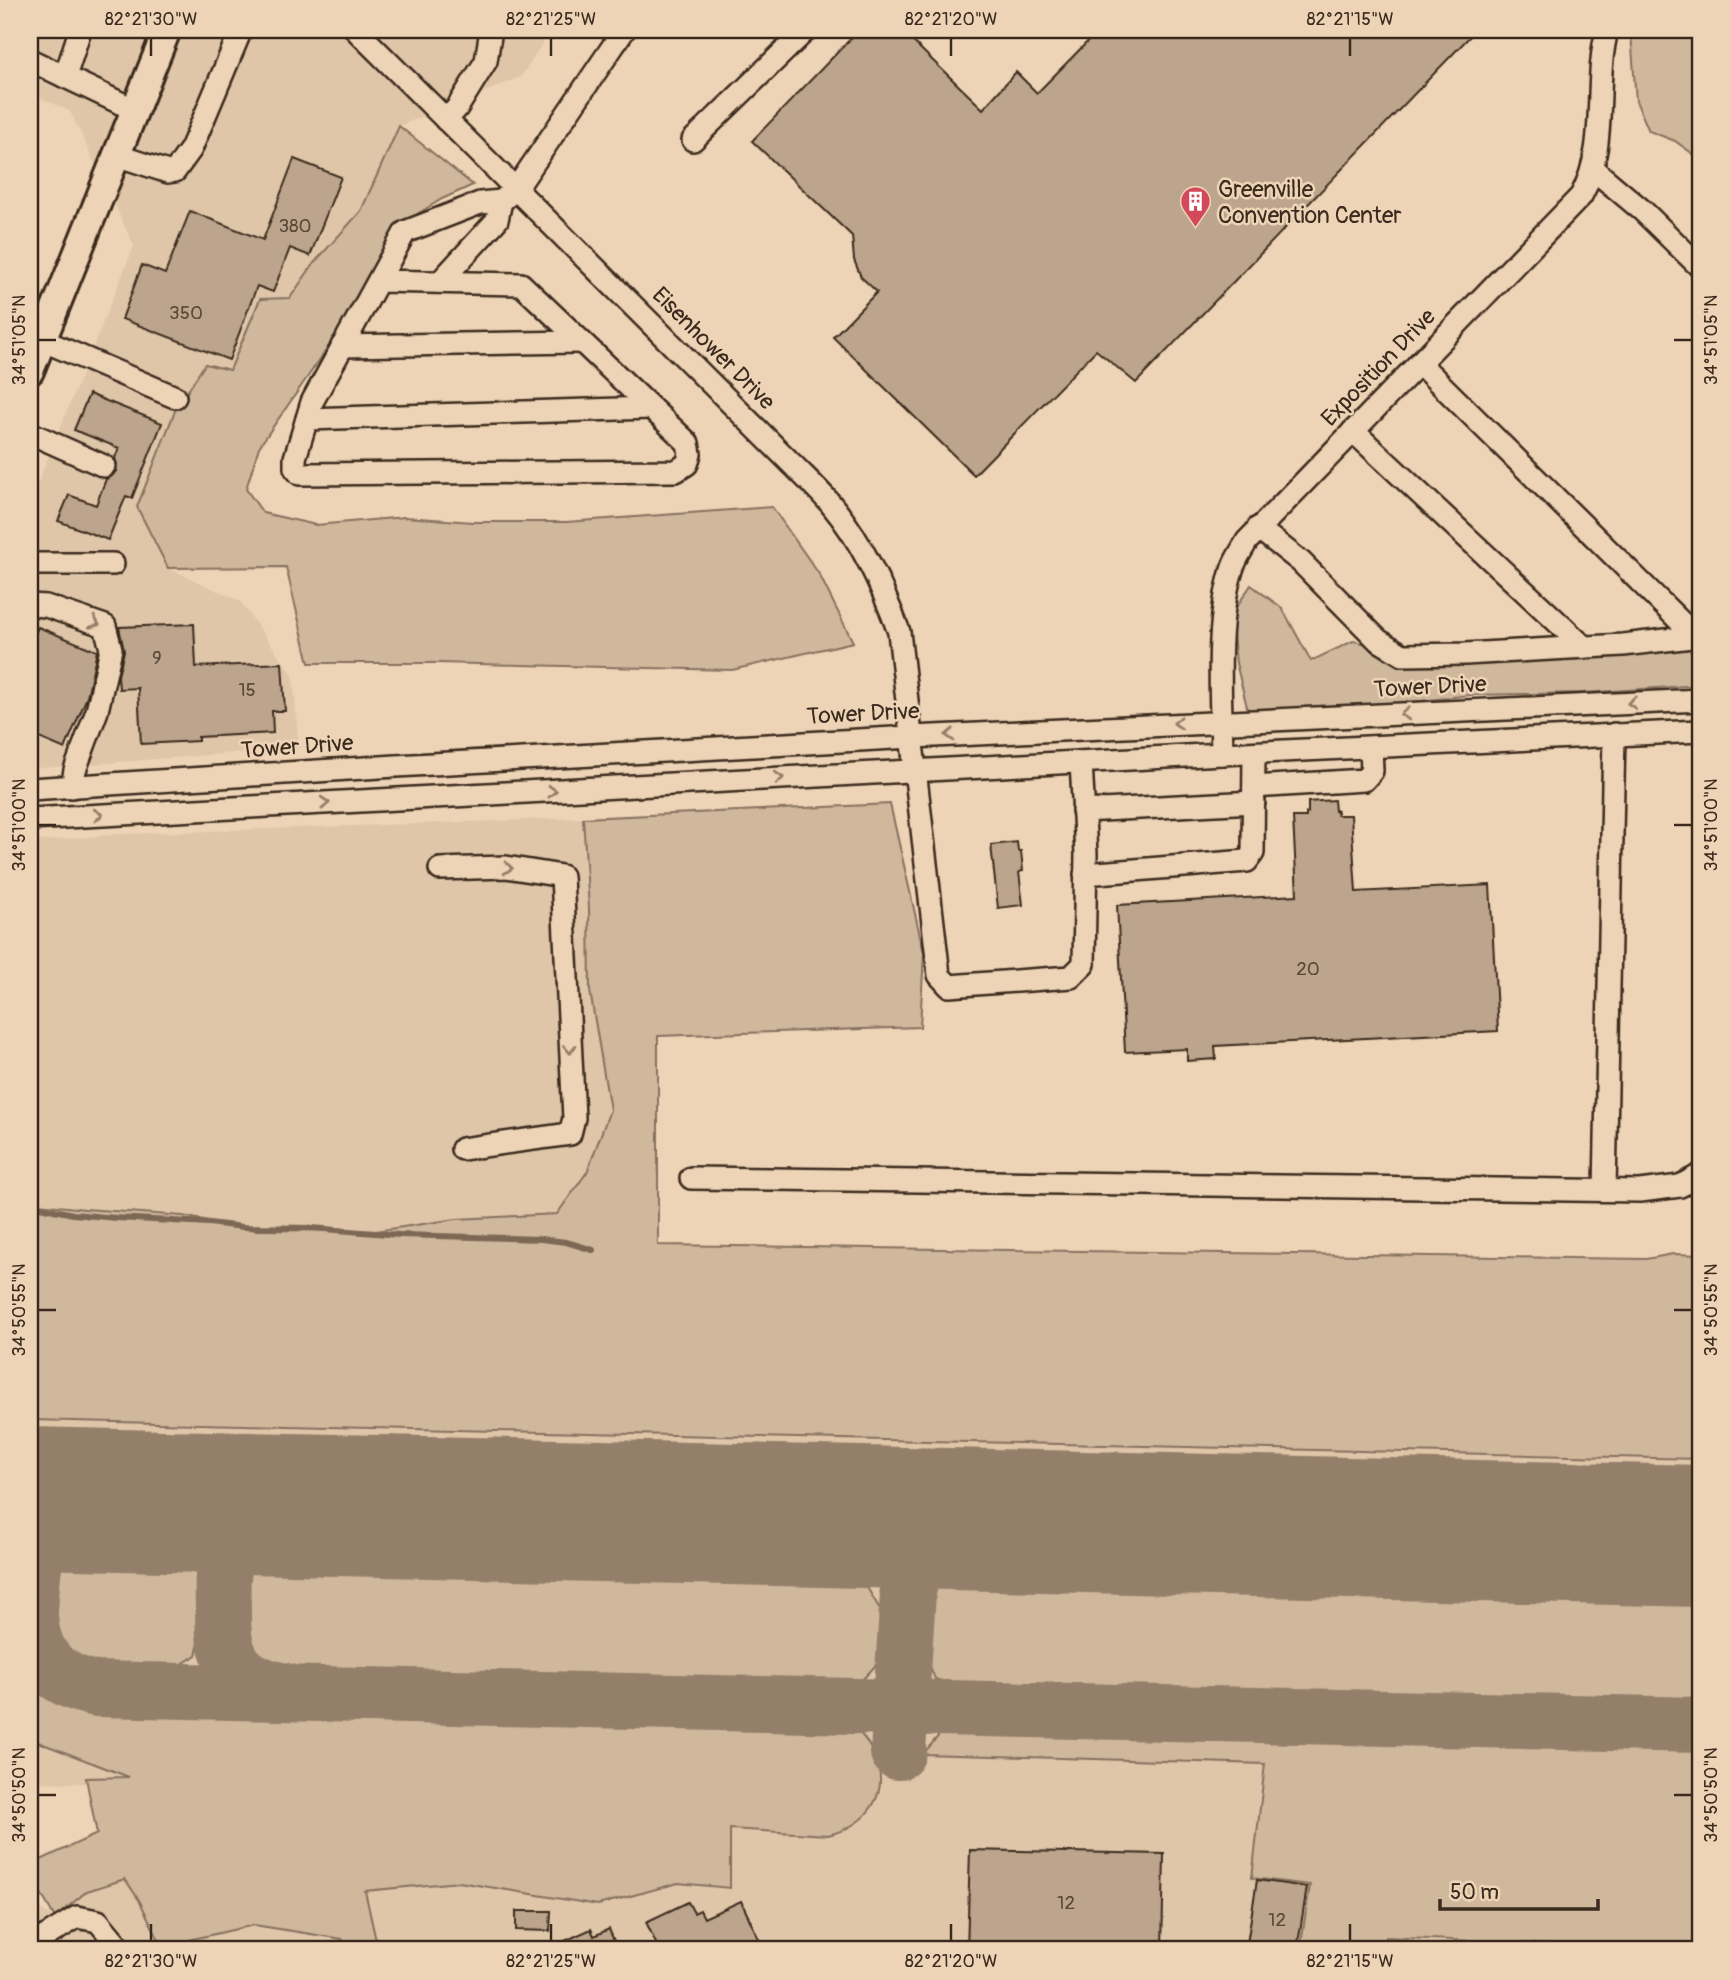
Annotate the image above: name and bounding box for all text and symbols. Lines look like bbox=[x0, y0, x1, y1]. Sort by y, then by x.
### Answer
text: 82°21'30"W bbox=[105, 8, 197, 31]
text: 82°21'25"W bbox=[506, 8, 596, 31]
text: 82°21'20"W bbox=[905, 8, 997, 31]
text: 82°21'15"W bbox=[1306, 8, 1394, 31]
place label: Greenville Convention Center bbox=[1218, 175, 1402, 230]
building icon: Greenville Convention Center bbox=[1178, 185, 1212, 229]
house number: 380 bbox=[278, 214, 312, 238]
street label: Eisenhower Drive bbox=[646, 281, 782, 416]
text: 34°51'05"N bbox=[8, 295, 31, 385]
text: 34°51'05"N bbox=[1700, 295, 1723, 385]
house number: 350 bbox=[169, 301, 203, 325]
street label: Exposition Drive bbox=[1315, 302, 1442, 432]
one-way arrow bbox=[88, 615, 100, 629]
house number: 9 bbox=[152, 646, 162, 670]
street label: Tower Drive bbox=[1373, 669, 1488, 704]
house number: 15 bbox=[238, 678, 256, 702]
one-way arrow bbox=[1626, 695, 1637, 710]
street label: Tower Drive bbox=[806, 696, 921, 731]
one-way arrow bbox=[1399, 706, 1410, 721]
one-way arrow bbox=[1172, 716, 1183, 731]
one-way arrow bbox=[945, 727, 956, 742]
street label: Tower Drive bbox=[240, 728, 355, 765]
one-way arrow bbox=[774, 771, 785, 786]
text: 34°51'00"N bbox=[8, 779, 31, 871]
text: 34°51'00"N bbox=[1700, 779, 1723, 871]
one-way arrow bbox=[547, 783, 558, 798]
one-way arrow bbox=[320, 796, 331, 811]
one-way arrow bbox=[93, 808, 104, 823]
one-way arrow bbox=[503, 860, 514, 875]
house number: 20 bbox=[1296, 957, 1320, 981]
one-way arrow bbox=[563, 1044, 578, 1055]
text: 34°50'55"N bbox=[8, 1264, 31, 1356]
text: 34°50'55"N bbox=[1700, 1264, 1723, 1356]
text: 34°50'50"N bbox=[8, 1747, 31, 1843]
text: 34°50'50"N bbox=[1700, 1747, 1723, 1843]
scale bar bbox=[1440, 1868, 1597, 1912]
text: 50 m bbox=[1450, 1879, 1499, 1906]
house number: 12 bbox=[1057, 1891, 1075, 1915]
house number: 12 bbox=[1268, 1908, 1286, 1932]
text: 82°21'30"W bbox=[105, 1950, 197, 1973]
text: 82°21'25"W bbox=[506, 1950, 596, 1973]
text: 82°21'20"W bbox=[905, 1950, 997, 1973]
text: 82°21'15"W bbox=[1306, 1950, 1394, 1973]

